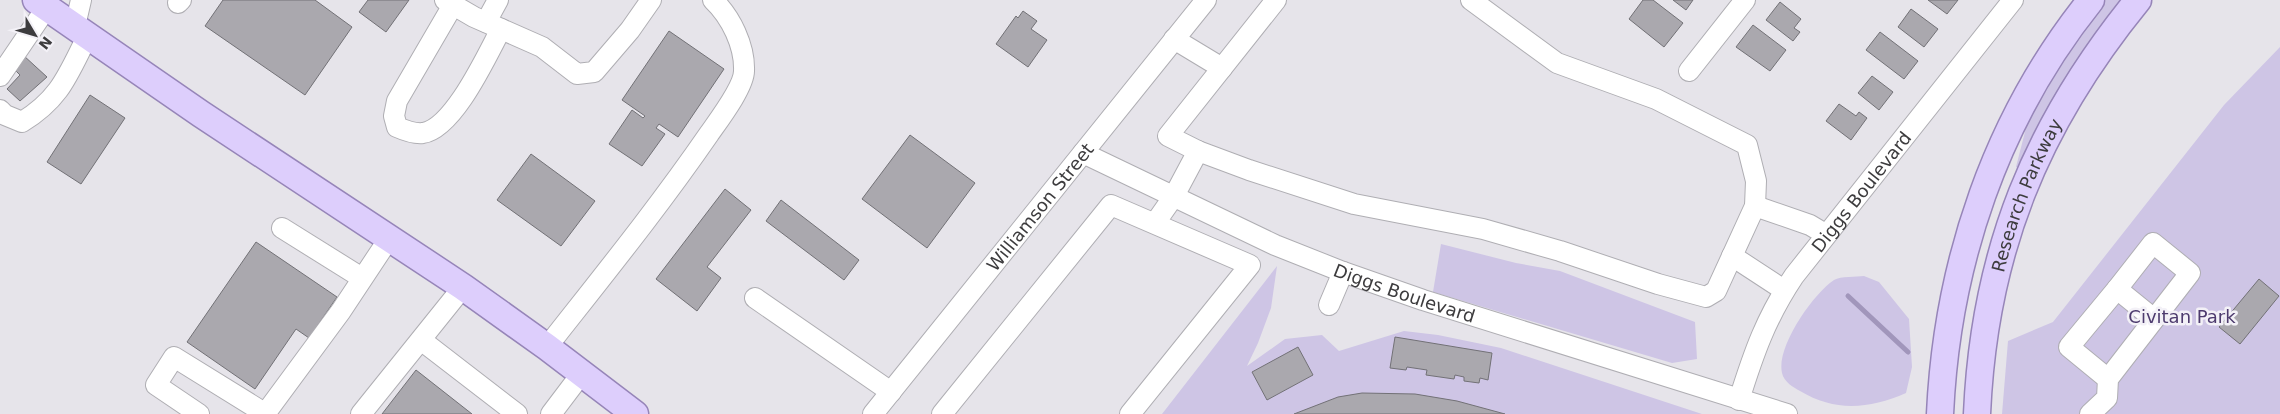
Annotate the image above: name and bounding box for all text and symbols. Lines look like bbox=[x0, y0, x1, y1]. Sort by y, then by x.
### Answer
north arrow bbox=[10, 10, 60, 60]
text: N bbox=[35, 33, 55, 53]
street label: Research Parkway bbox=[1987, 114, 2066, 274]
street label: Diggs Boulevard bbox=[1807, 127, 1915, 256]
street label: Williamson Street bbox=[982, 138, 1098, 275]
street label: Diggs Boulevard bbox=[1331, 259, 1478, 326]
park label: Civitan Park bbox=[2128, 306, 2236, 327]

